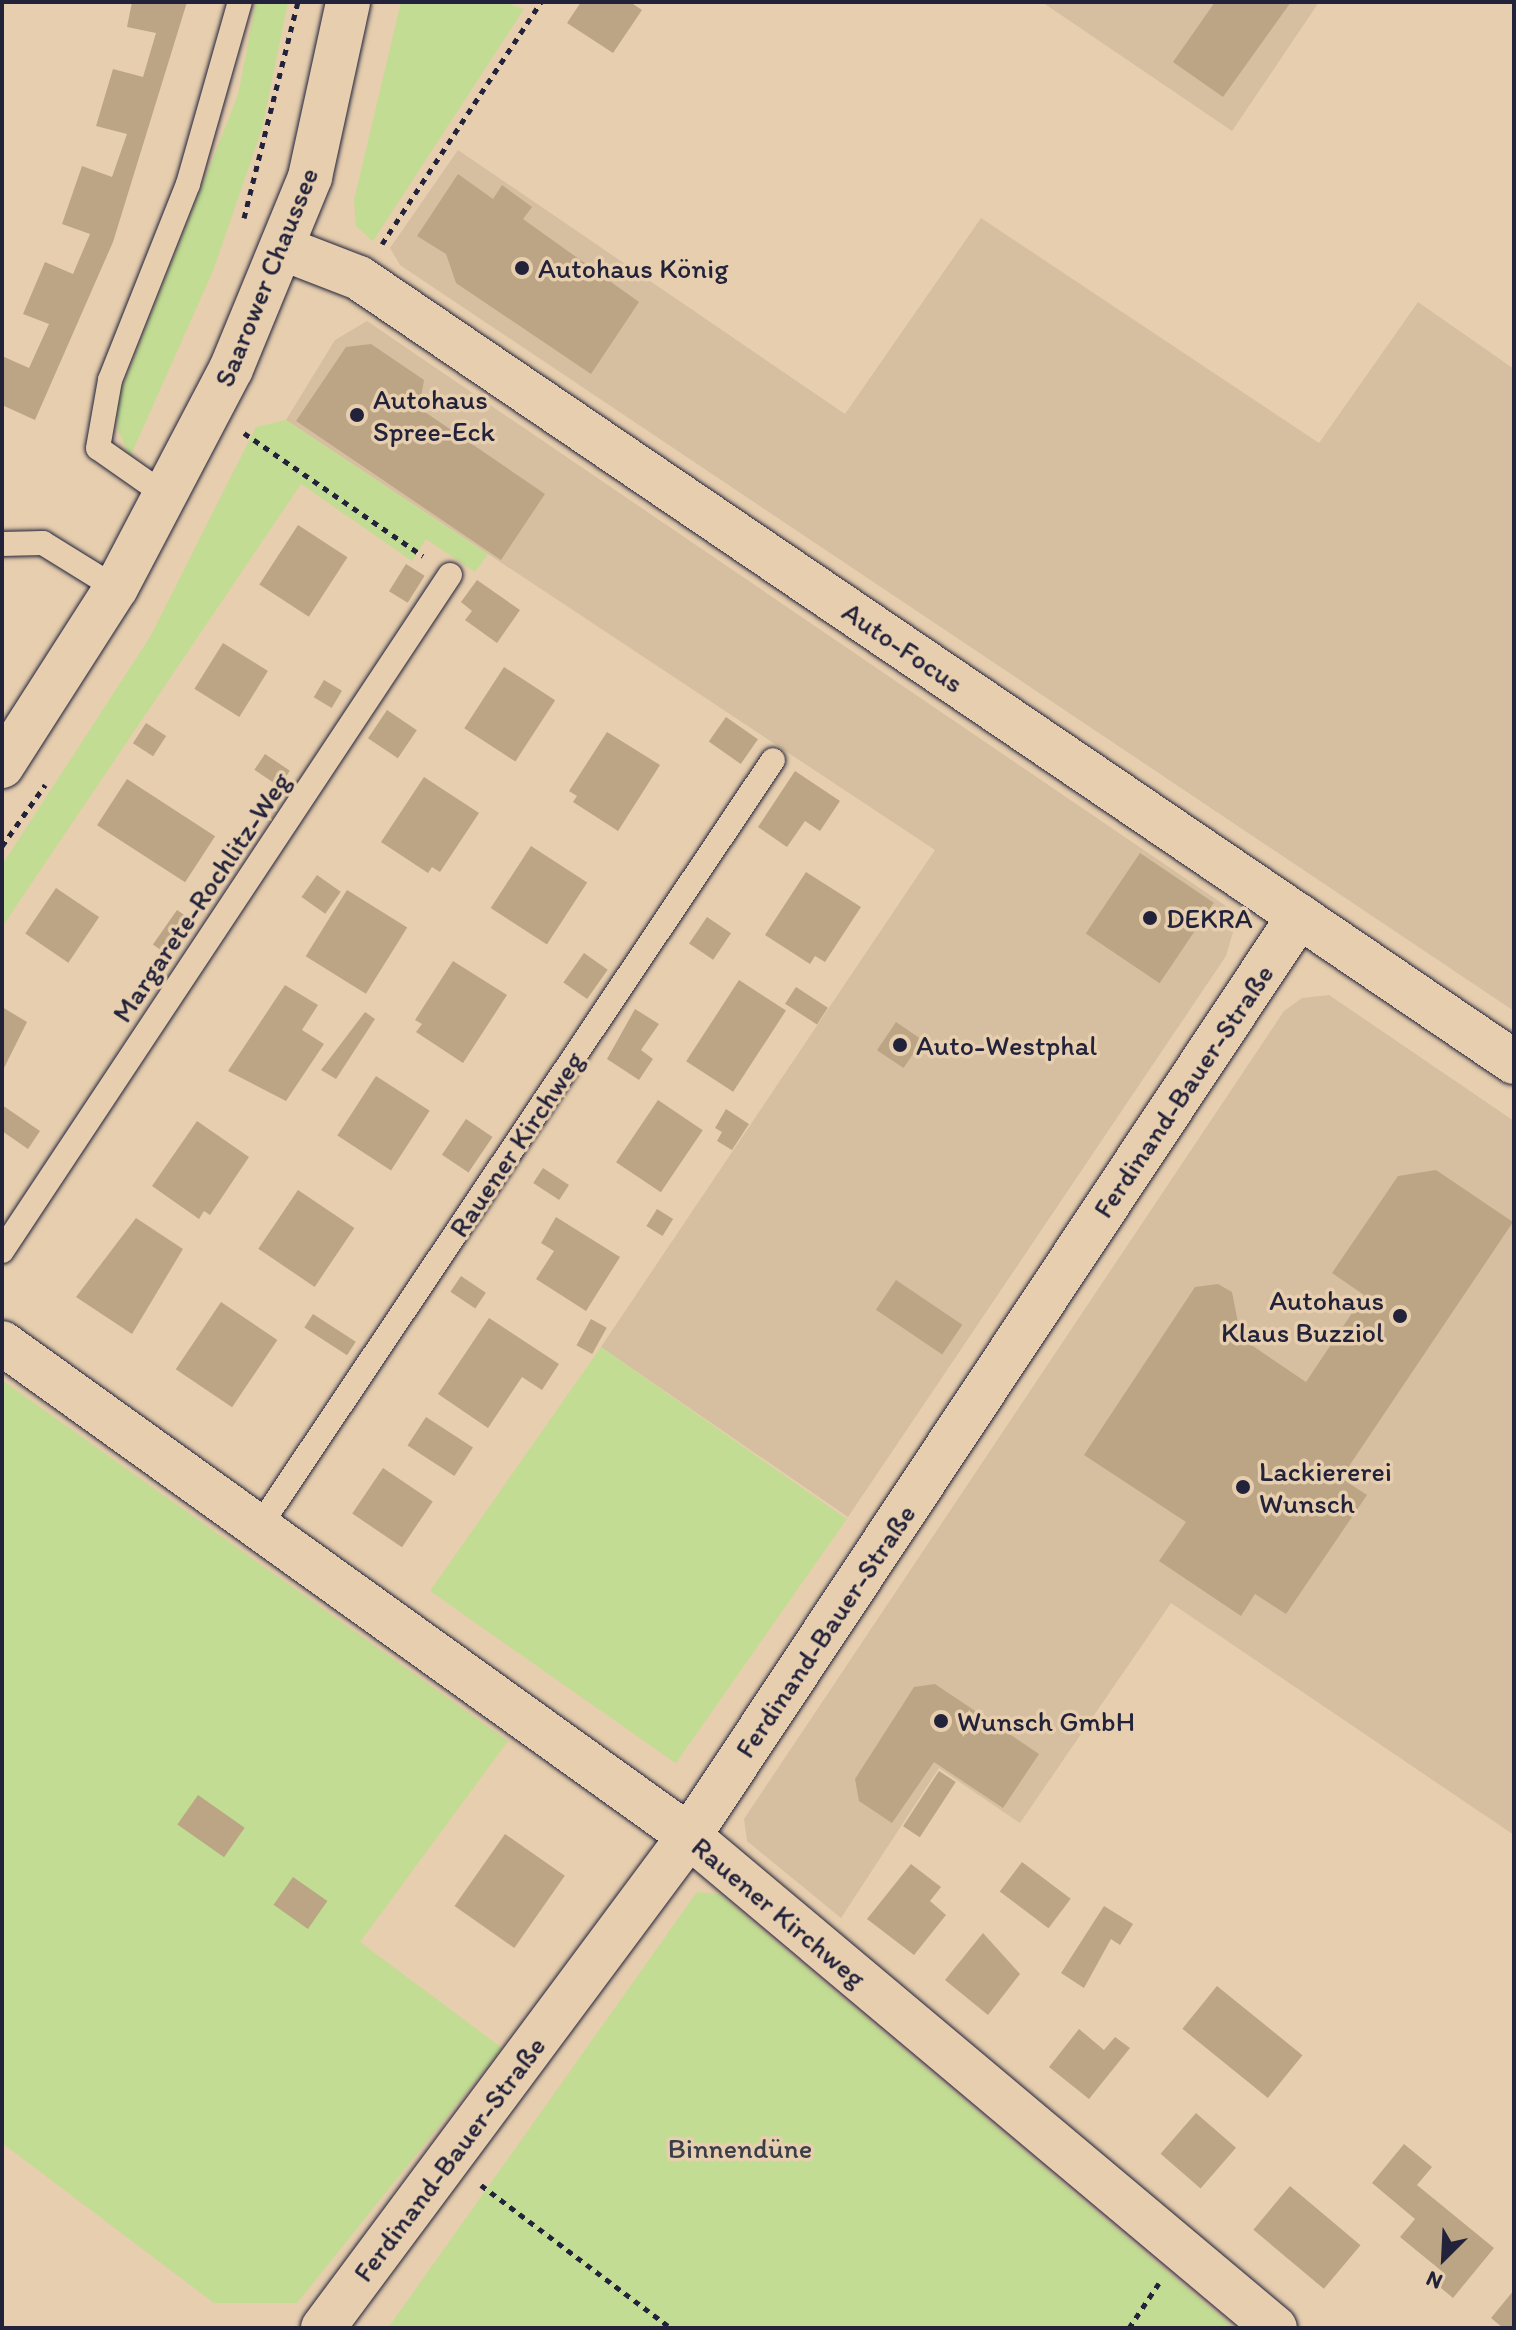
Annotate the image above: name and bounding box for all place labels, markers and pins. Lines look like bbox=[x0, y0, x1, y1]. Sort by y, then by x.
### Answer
place label: Autohaus König bbox=[538, 251, 728, 285]
marker: Autohaus König bbox=[513, 259, 531, 277]
place label: Autohaus Spree-Eck bbox=[373, 382, 495, 448]
marker: Autohaus Spree-Eck bbox=[348, 406, 366, 424]
place label: DEKRA bbox=[1166, 901, 1253, 935]
marker: DEKRA bbox=[1141, 909, 1159, 927]
place label: Auto-Westphal bbox=[916, 1028, 1097, 1062]
marker: Auto-Westphal bbox=[891, 1036, 909, 1054]
place label: Autohaus Klaus Buzziol bbox=[1221, 1283, 1384, 1349]
marker: Autohaus Klaus Buzziol bbox=[1391, 1307, 1409, 1325]
place label: Lackiererei Wunsch bbox=[1259, 1454, 1392, 1520]
marker: Lackiererei Wunsch bbox=[1234, 1478, 1252, 1496]
place label: Wunsch GmbH bbox=[957, 1704, 1136, 1738]
marker: Wunsch GmbH bbox=[932, 1712, 950, 1730]

